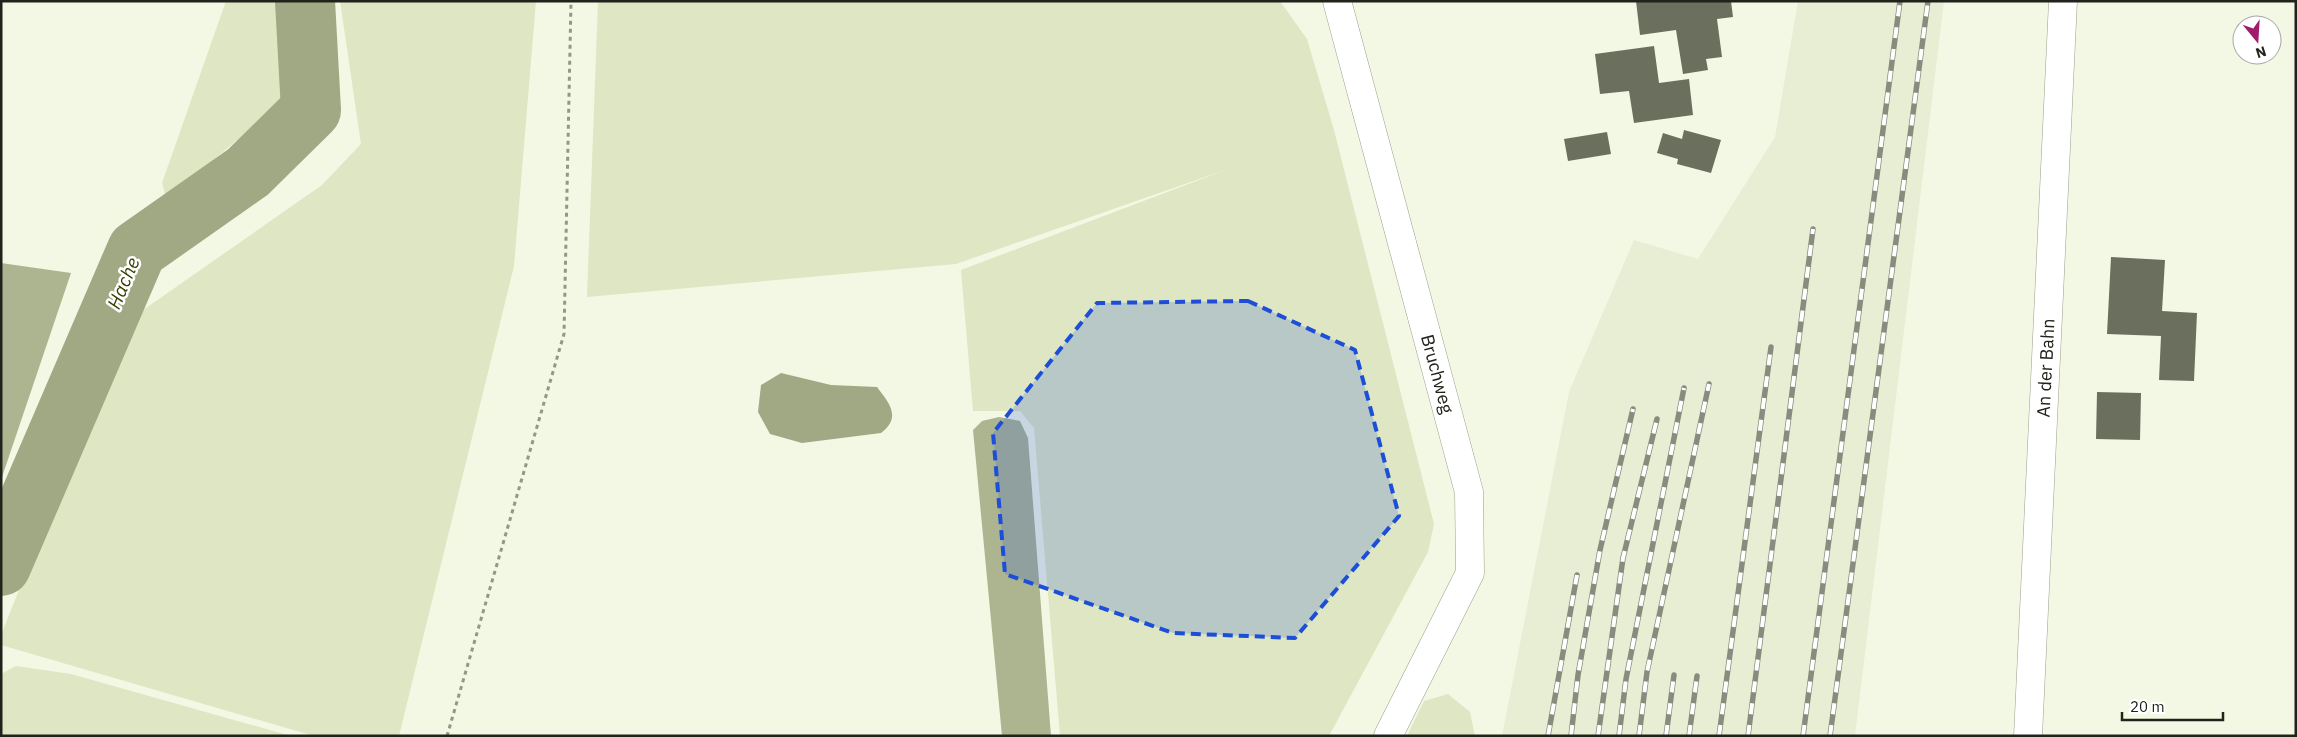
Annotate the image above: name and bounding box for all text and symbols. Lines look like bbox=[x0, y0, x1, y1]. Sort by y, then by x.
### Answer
north arrow bbox=[2232, 15, 2282, 65]
text: N bbox=[2253, 42, 2269, 62]
water label: Hache bbox=[101, 253, 145, 312]
street label: An der Bahn bbox=[2031, 318, 2060, 418]
street label: Bruchweg bbox=[1416, 332, 1459, 416]
scale bar bbox=[2122, 690, 2223, 722]
text: 20 m bbox=[2130, 697, 2165, 716]

